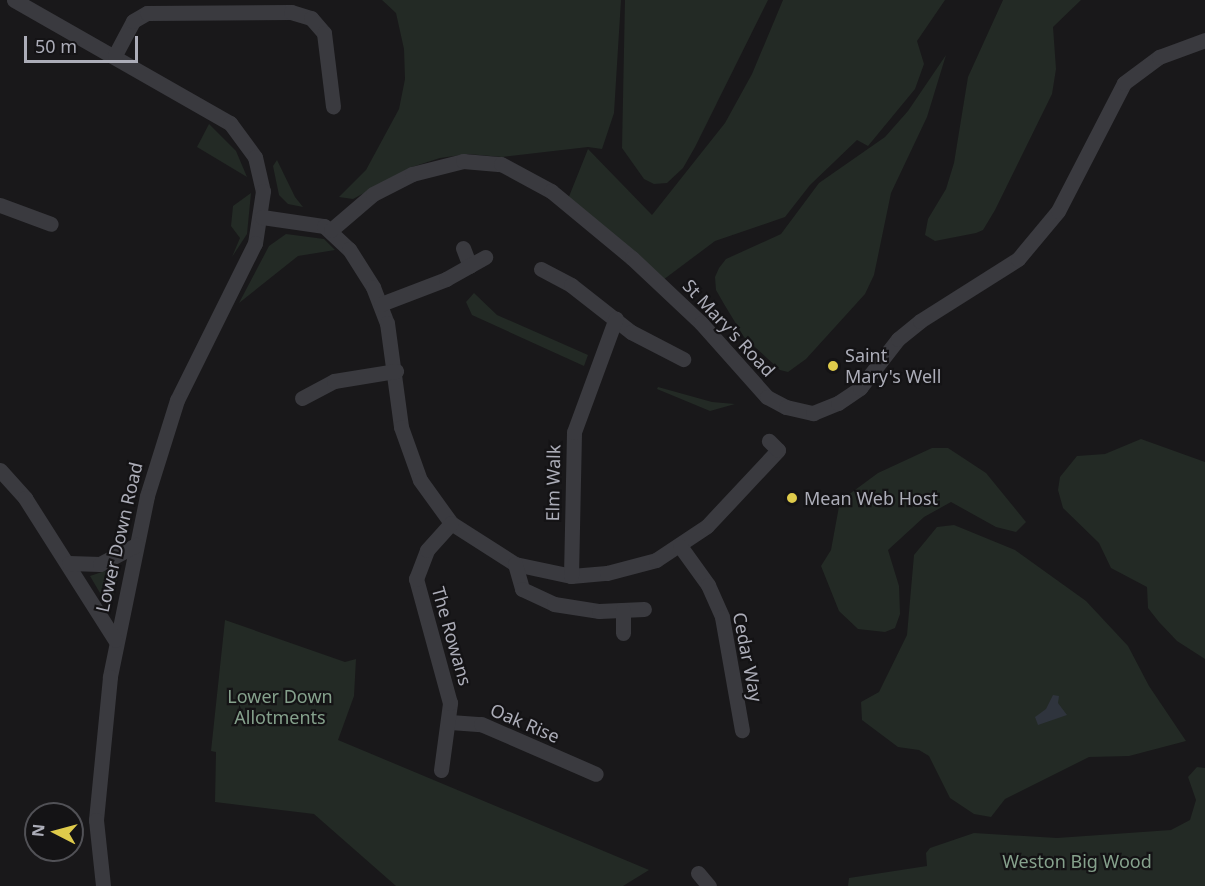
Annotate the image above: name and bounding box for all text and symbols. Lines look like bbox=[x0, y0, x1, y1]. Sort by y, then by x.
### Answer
scale bar bbox=[27, 24, 141, 62]
text: 50 m bbox=[35, 34, 77, 58]
street label: St Mary's Road bbox=[679, 275, 779, 381]
place label: Saint Mary's Well bbox=[845, 345, 941, 388]
marker: Saint Mary's Well bbox=[826, 359, 840, 373]
street label: Elm Walk bbox=[542, 444, 564, 522]
street label: Lower Down Road bbox=[91, 460, 147, 614]
place label: Mean Web Host bbox=[804, 487, 938, 509]
marker: Mean Web Host bbox=[785, 491, 799, 505]
street label: The Rowans bbox=[428, 584, 476, 688]
street label: Cedar Way bbox=[729, 611, 767, 703]
park label: Lower Down Allotments bbox=[227, 686, 333, 728]
street label: Oak Rise bbox=[487, 699, 563, 747]
north arrow bbox=[24, 802, 84, 862]
text: N bbox=[26, 823, 50, 838]
park label: Weston Big Wood bbox=[1002, 850, 1152, 872]

